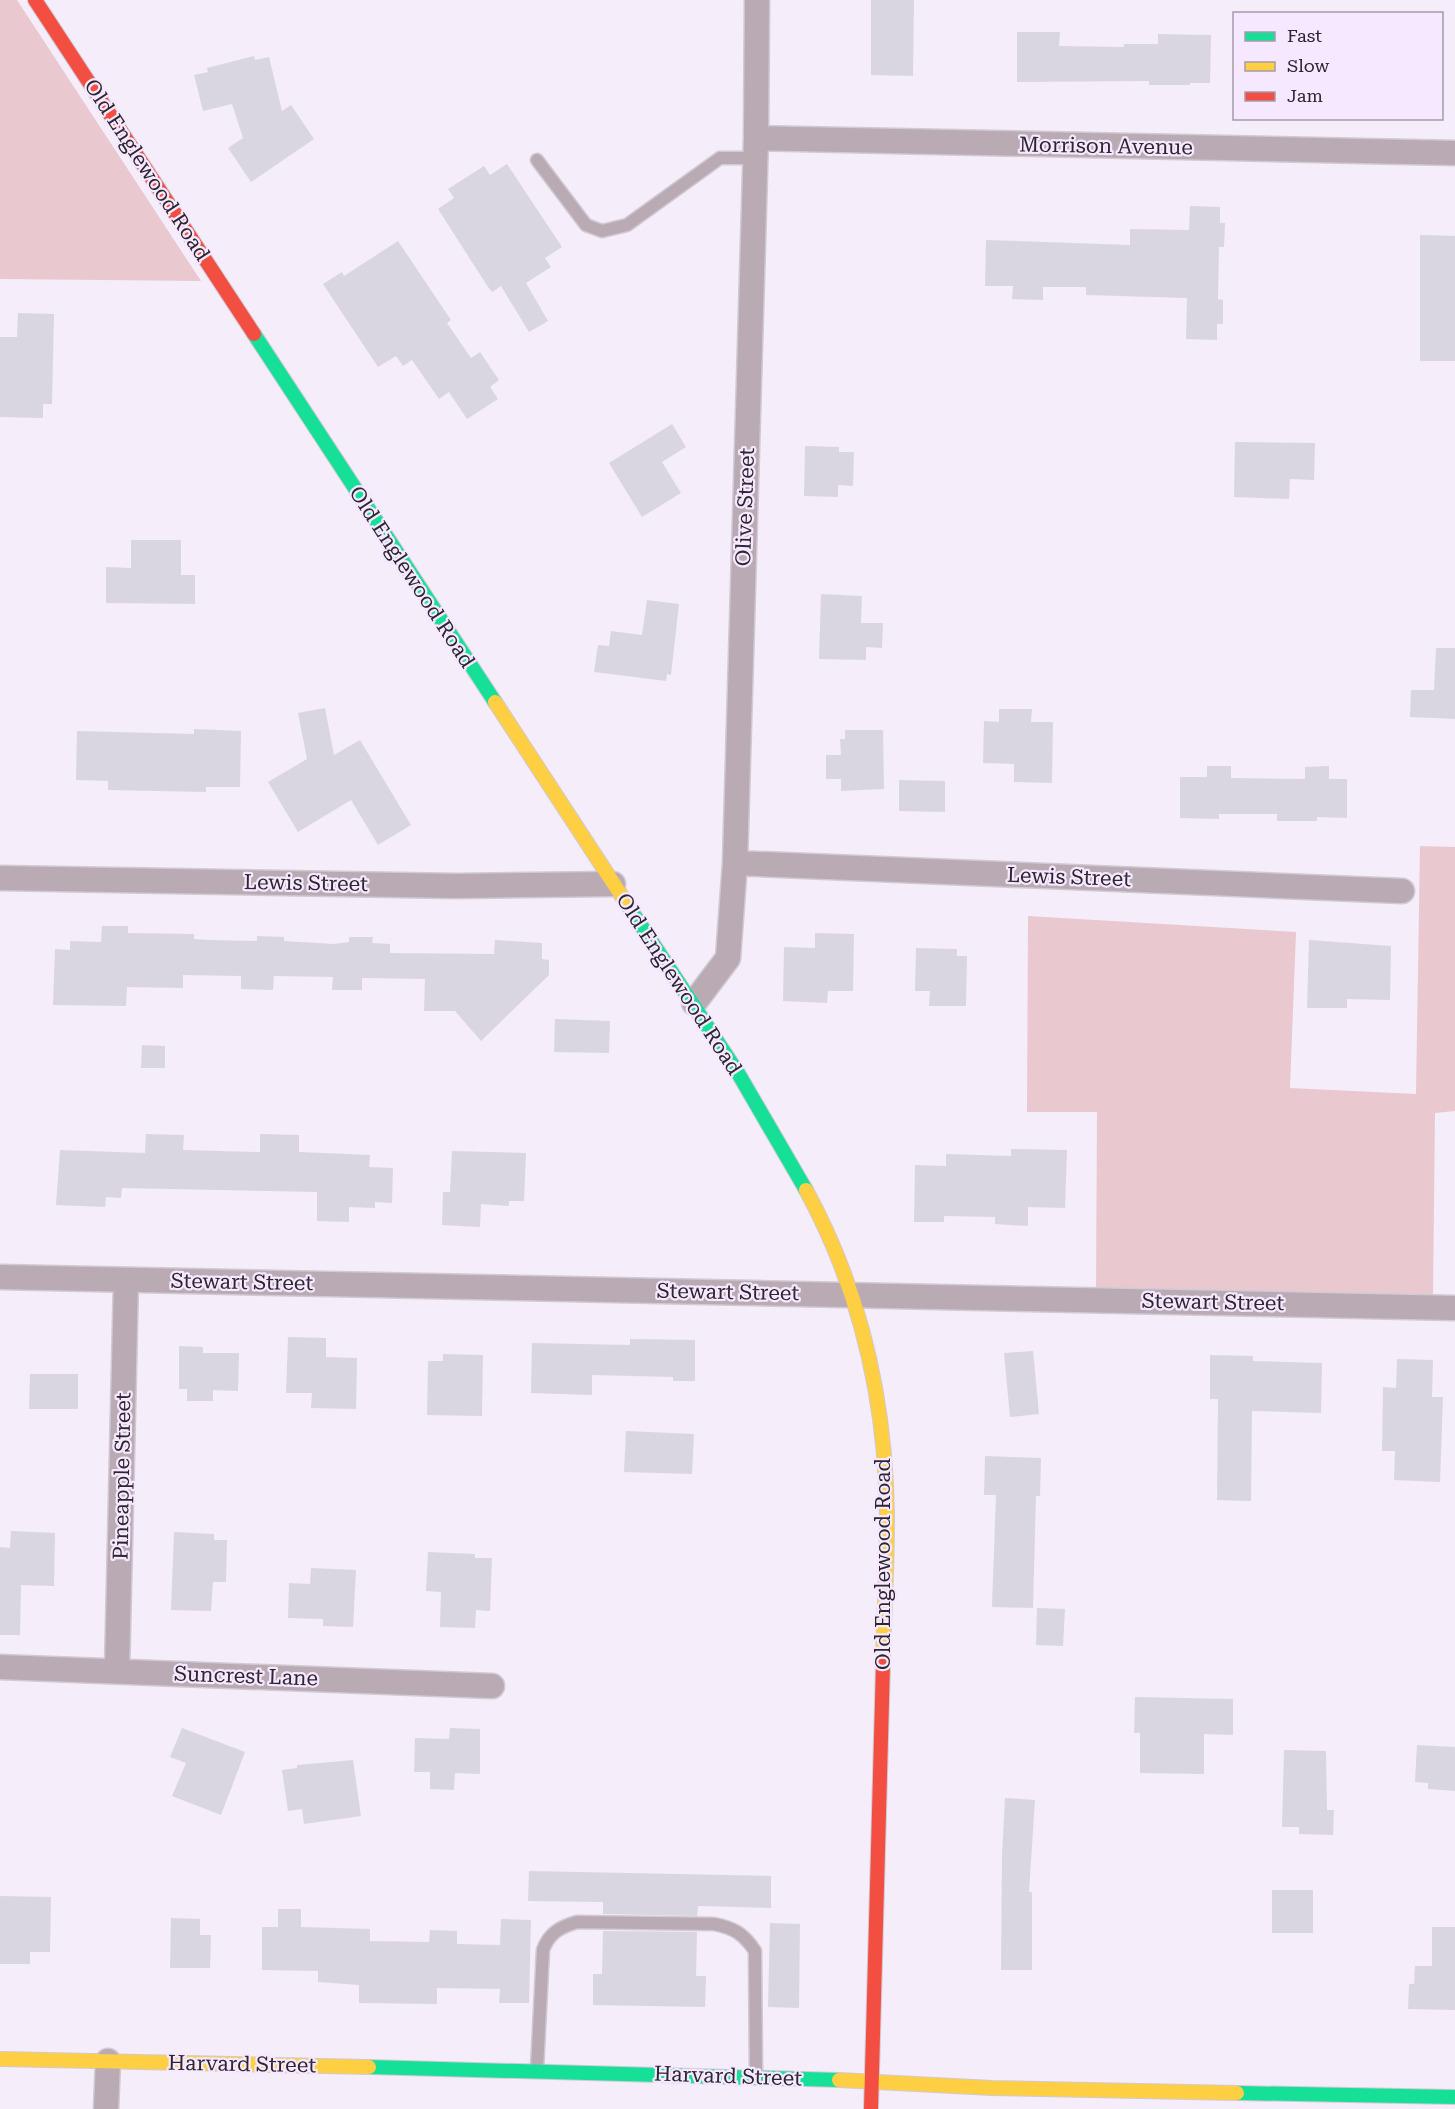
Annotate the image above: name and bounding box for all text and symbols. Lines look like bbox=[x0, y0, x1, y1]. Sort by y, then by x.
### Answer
legend bbox=[1233, 12, 1443, 120]
text: Fast bbox=[1287, 25, 1322, 46]
text: Slow bbox=[1287, 55, 1329, 76]
street label: Old Englewood Road bbox=[79, 75, 215, 266]
text: Jam bbox=[1287, 85, 1323, 106]
street label: Morrison Avenue bbox=[1019, 132, 1193, 160]
street label: Olive Street bbox=[731, 447, 759, 567]
street label: Old Englewood Road bbox=[344, 482, 480, 673]
street label: Lewis Street bbox=[1007, 863, 1132, 891]
street label: Lewis Street bbox=[244, 870, 368, 896]
street label: Old Englewood Road bbox=[611, 889, 747, 1080]
street label: Stewart Street bbox=[170, 1269, 314, 1295]
street label: Stewart Street bbox=[656, 1279, 800, 1305]
street label: Stewart Street bbox=[1141, 1289, 1285, 1315]
street label: Pineapple Street bbox=[109, 1392, 135, 1560]
street label: Old Englewood Road bbox=[871, 1458, 895, 1670]
street label: Suncrest Lane bbox=[174, 1661, 318, 1691]
street label: Harvard Street bbox=[168, 2051, 316, 2077]
street label: Harvard Street bbox=[653, 2061, 803, 2091]

